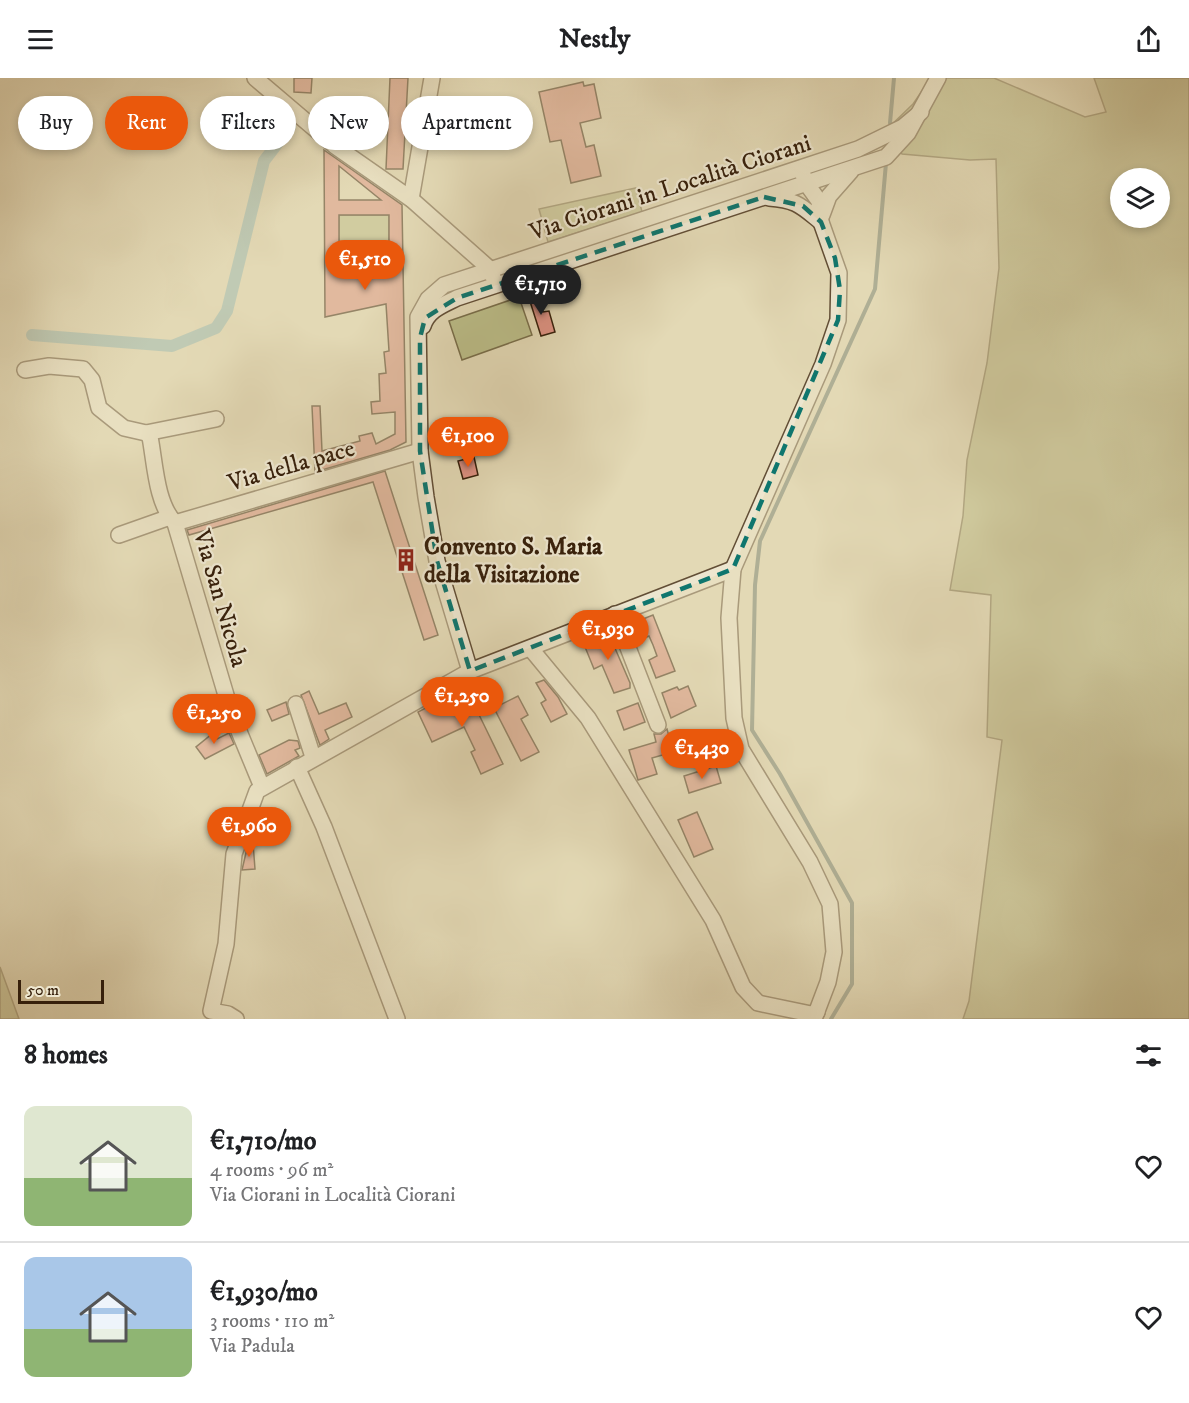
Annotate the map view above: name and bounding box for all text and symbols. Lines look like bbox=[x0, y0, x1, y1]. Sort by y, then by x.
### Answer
text: Nestly bbox=[559, 22, 630, 56]
icon: menu bbox=[24, 23, 57, 56]
icon: share bbox=[1132, 23, 1165, 56]
chip: Buy bbox=[18, 96, 93, 150]
chip: Rent bbox=[105, 96, 188, 150]
chip: Filters bbox=[200, 96, 296, 150]
chip: New bbox=[308, 96, 389, 150]
chip: Apartment bbox=[401, 96, 533, 150]
street label: Via Ciorani in Località Ciorani bbox=[525, 128, 815, 248]
map controls bbox=[1110, 168, 1170, 228]
button: layers bbox=[1110, 168, 1170, 228]
pin: €1,510 bbox=[316, 240, 414, 291]
text: €1,510 bbox=[339, 247, 391, 272]
pin: €1,710 bbox=[492, 265, 590, 316]
text: €1,710 bbox=[515, 272, 567, 297]
pin: €1,100 bbox=[419, 417, 517, 468]
text: €1,100 bbox=[441, 424, 495, 449]
street label: Via della pace bbox=[223, 434, 358, 499]
street label: Via San Nicola bbox=[186, 525, 254, 671]
place label: Convento S. Maria della Visitazione bbox=[424, 532, 603, 590]
building icon: Convento S. Maria della Visitazione bbox=[393, 547, 419, 573]
pin: €1,930 bbox=[559, 610, 657, 661]
text: €1,930 bbox=[582, 617, 634, 642]
pin: €1,250 bbox=[413, 677, 511, 728]
text: €1,250 bbox=[435, 684, 489, 709]
pin: €1,250 bbox=[165, 694, 263, 745]
text: €1,250 bbox=[187, 701, 241, 726]
pin: €1,430 bbox=[653, 729, 751, 780]
text: €1,430 bbox=[675, 736, 729, 761]
pin: €1,960 bbox=[200, 807, 298, 858]
text: €1,960 bbox=[221, 814, 277, 839]
scale bar bbox=[18, 977, 104, 1004]
text: 50 m bbox=[27, 980, 59, 1000]
text: 8 homes bbox=[24, 1039, 108, 1072]
icon: filters bbox=[1132, 1039, 1165, 1072]
text: €1,710/mo bbox=[210, 1125, 316, 1158]
icon: home bbox=[72, 1130, 144, 1202]
icon: heart bbox=[1132, 1150, 1165, 1183]
text: 4 rooms · 96 m² bbox=[210, 1158, 333, 1183]
text: Via Ciorani in Località Ciorani bbox=[210, 1183, 455, 1208]
text: €1,930/mo bbox=[210, 1276, 318, 1309]
icon: home bbox=[72, 1281, 144, 1353]
icon: heart bbox=[1132, 1301, 1165, 1334]
text: 3 rooms · 110 m² bbox=[210, 1309, 334, 1334]
text: Via Padula bbox=[210, 1334, 295, 1359]

